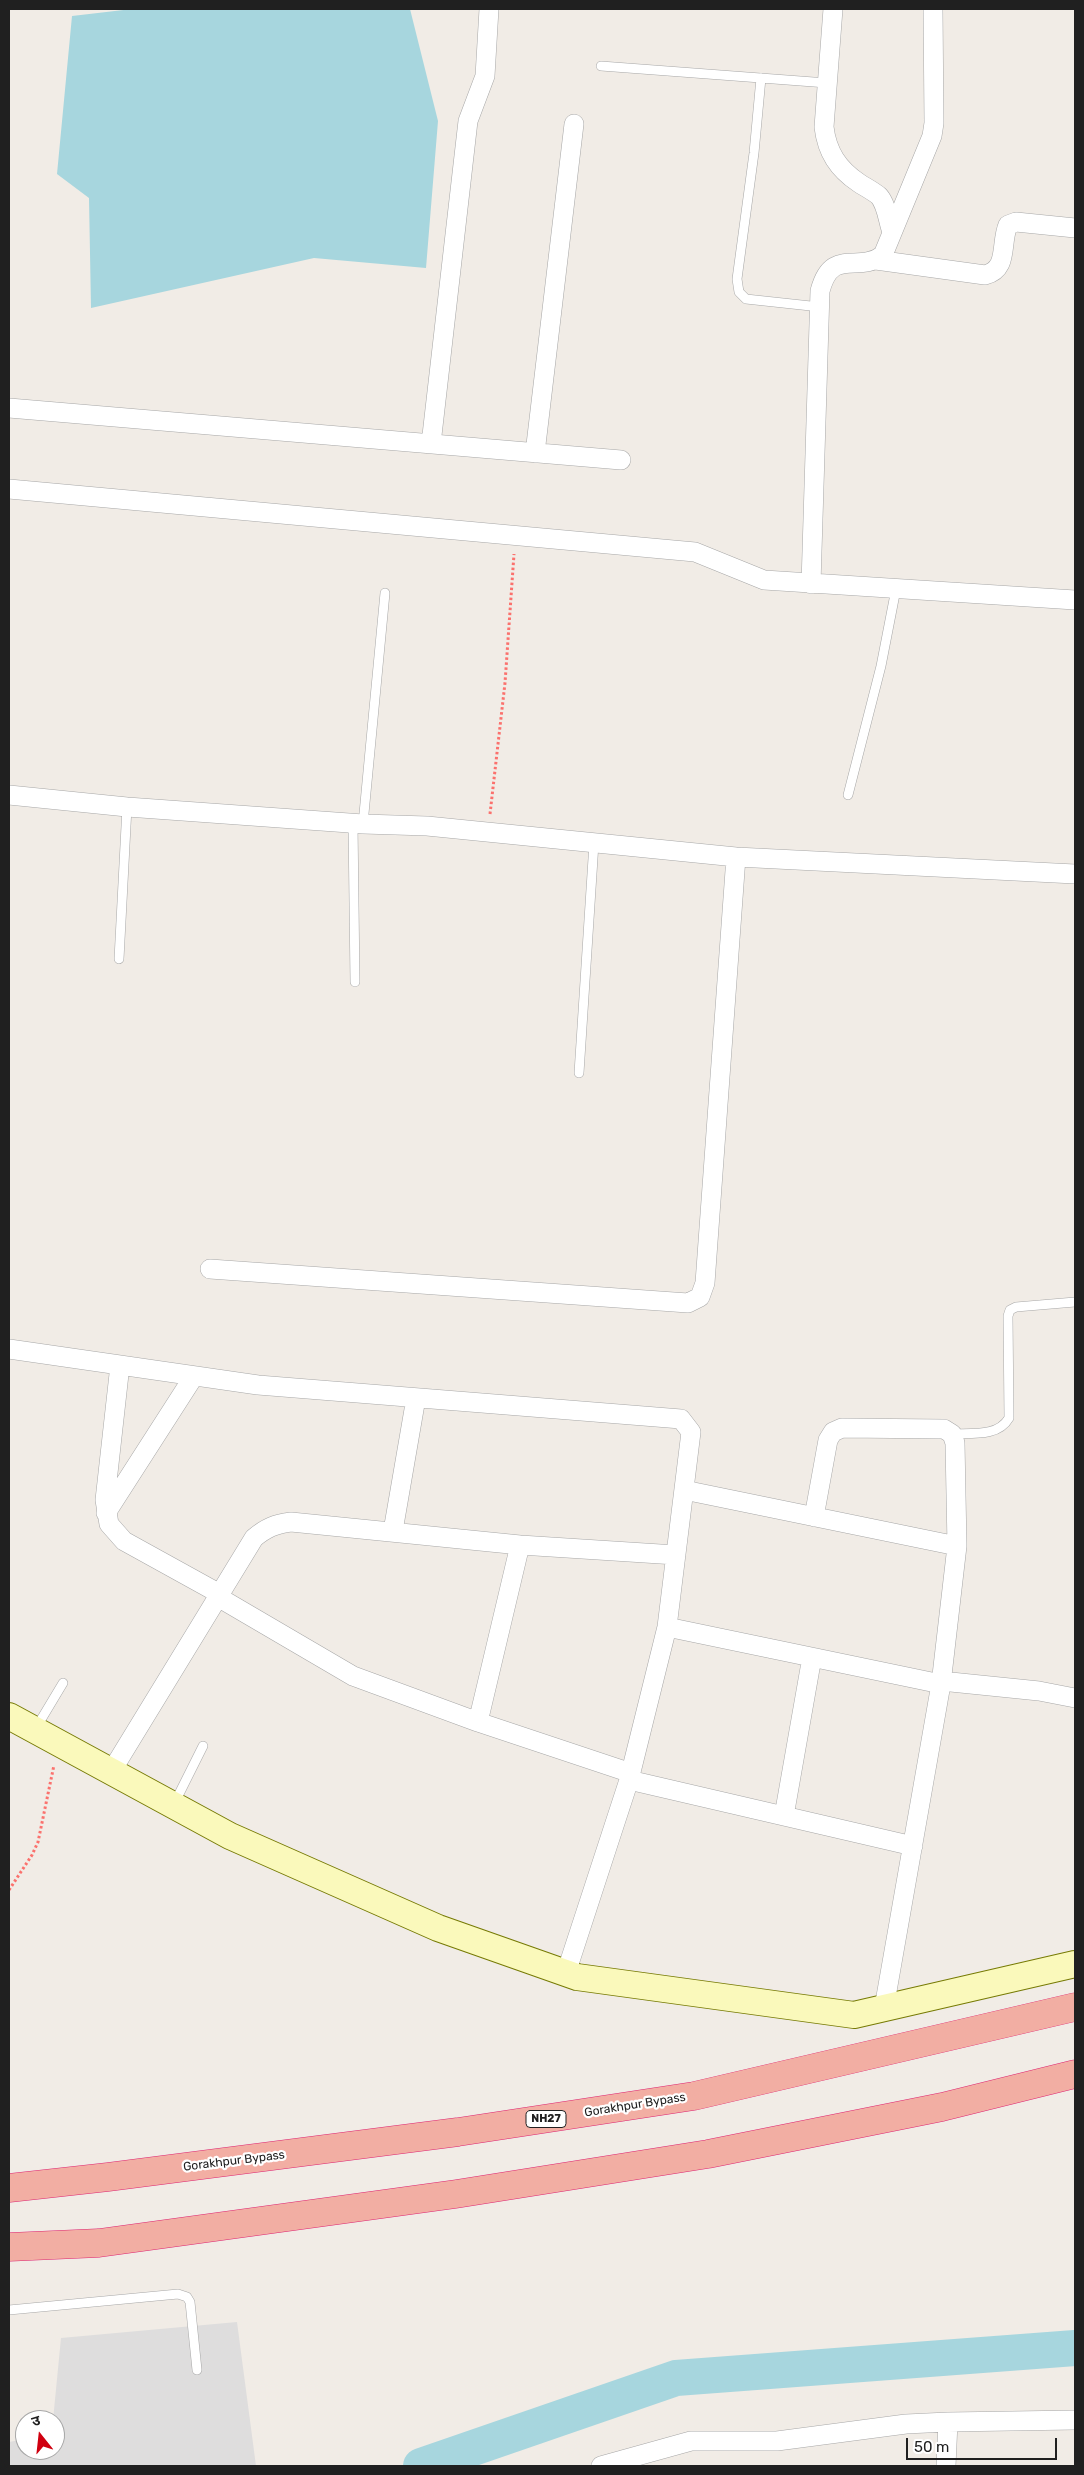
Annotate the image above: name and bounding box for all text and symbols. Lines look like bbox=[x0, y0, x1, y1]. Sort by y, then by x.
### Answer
street label: Gorakhpur Bypass bbox=[583, 2090, 687, 2120]
road number: NH27 bbox=[526, 2110, 566, 2128]
street label: Gorakhpur Bypass bbox=[182, 2148, 286, 2174]
north arrow bbox=[15, 2410, 65, 2460]
text: उ bbox=[30, 2412, 42, 2430]
scale bar bbox=[909, 2428, 1060, 2460]
text: 50 m bbox=[914, 2438, 949, 2456]

